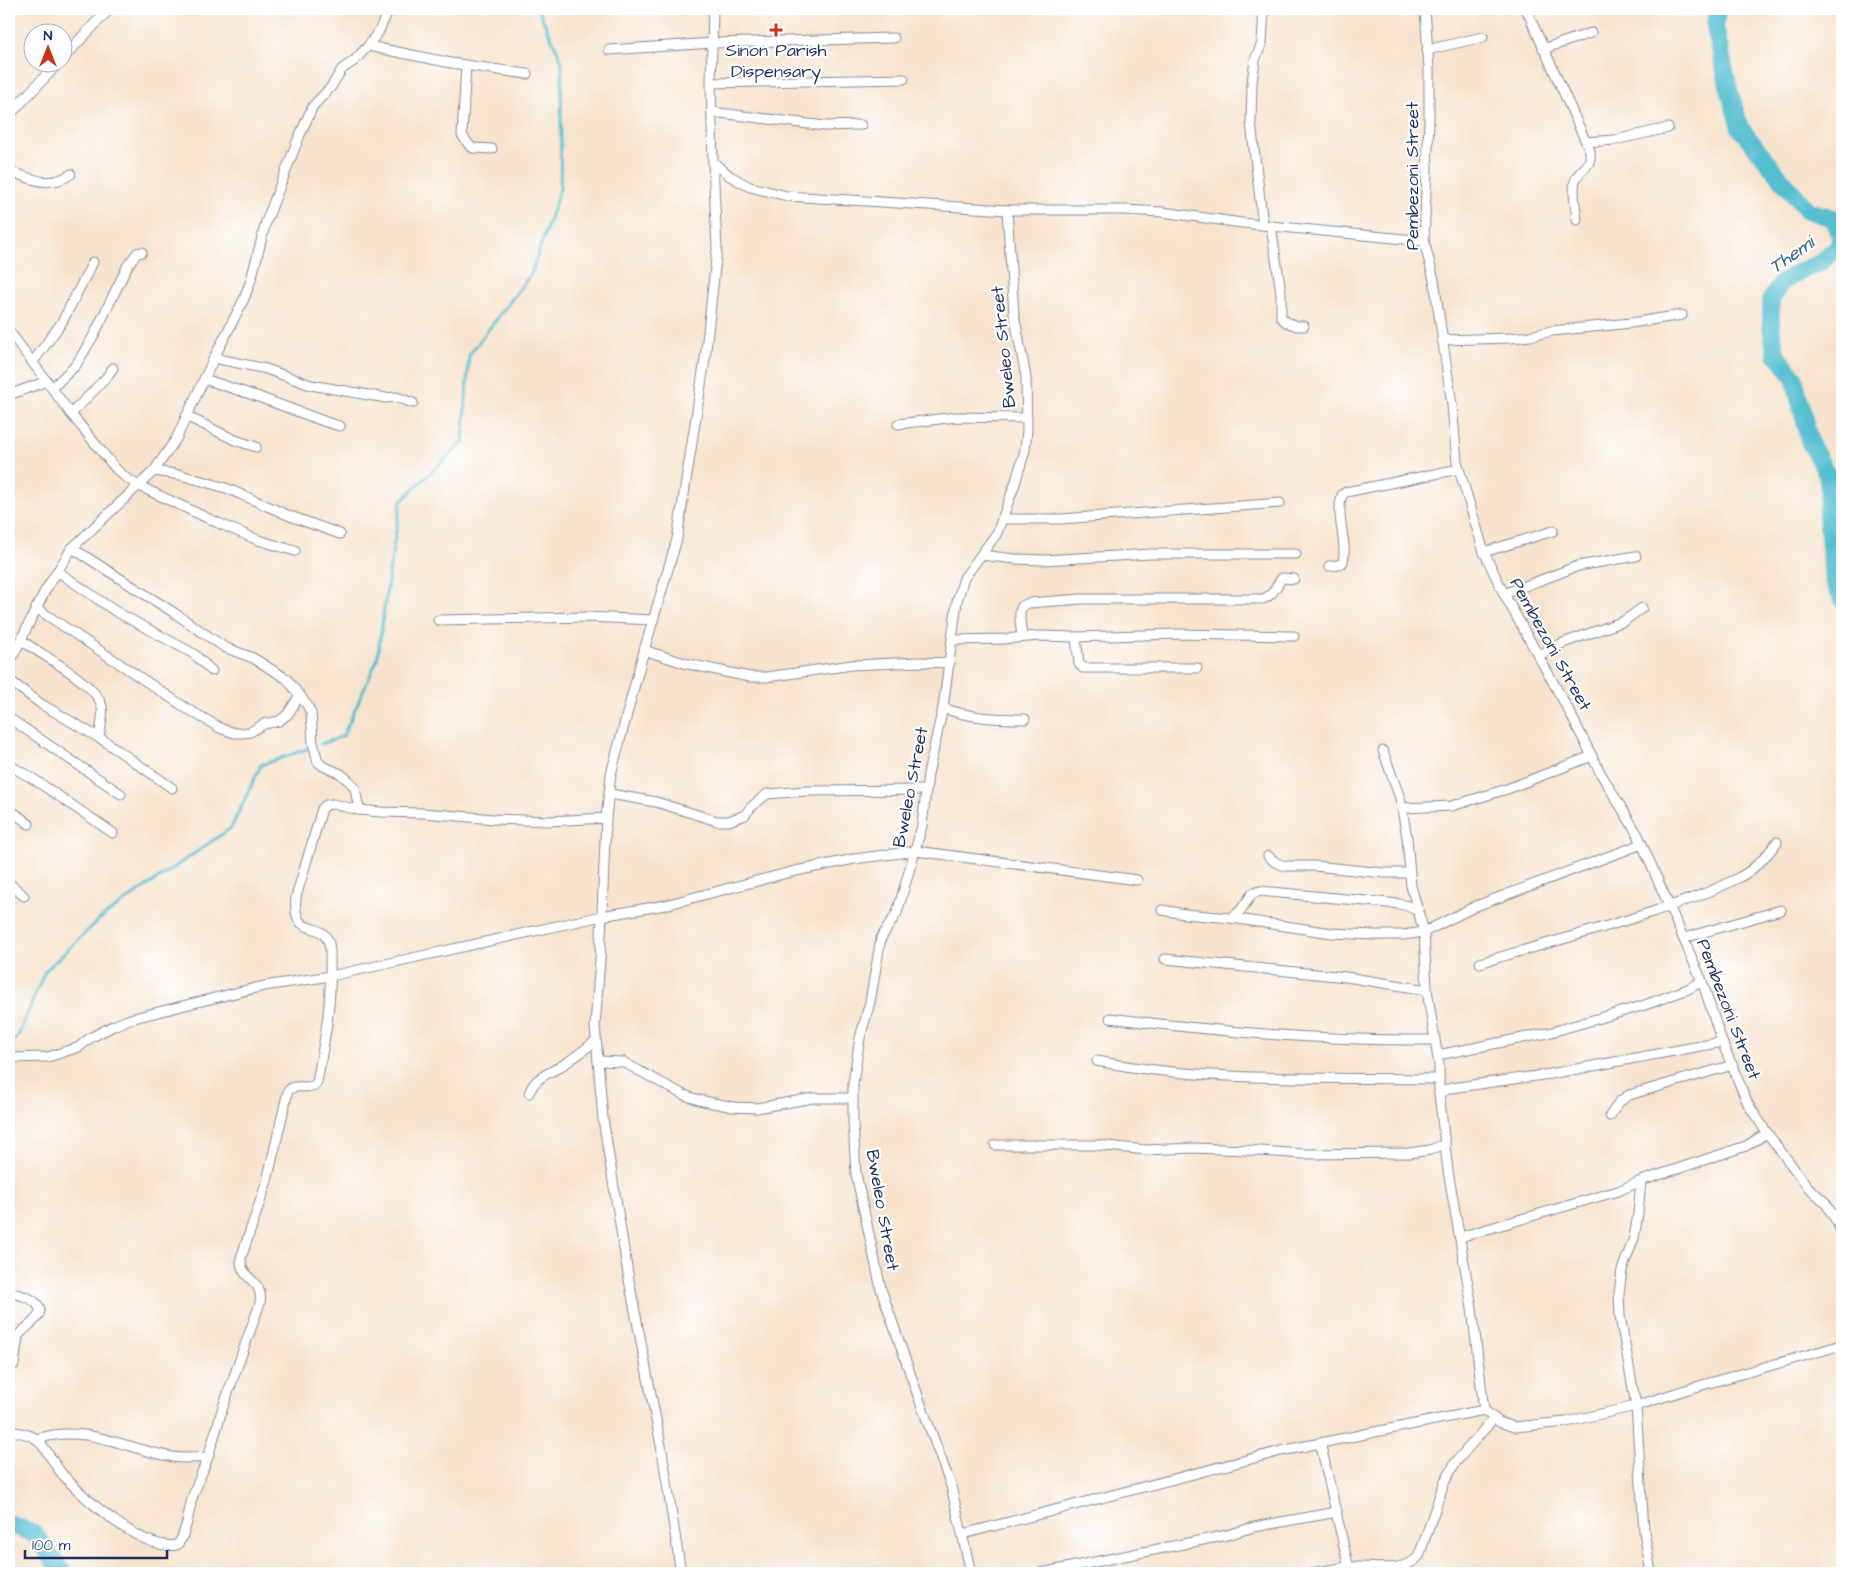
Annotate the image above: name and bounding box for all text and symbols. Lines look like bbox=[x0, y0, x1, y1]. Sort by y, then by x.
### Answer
north arrow bbox=[22, 22, 72, 72]
marker: Sinon Parish Dispensary bbox=[769, 23, 783, 37]
text: N bbox=[44, 26, 53, 46]
place label: Sinon Parish Dispensary bbox=[726, 38, 827, 85]
street label: Pembezoni Street bbox=[1400, 101, 1425, 250]
water label: Themi bbox=[1764, 229, 1821, 280]
street label: Bweleo Street bbox=[985, 284, 1022, 409]
street label: Pembezoni Street bbox=[1504, 573, 1598, 716]
street label: Bweleo Street bbox=[887, 724, 935, 850]
street label: Pembezoni Street bbox=[1690, 935, 1767, 1084]
street label: Bweleo Street bbox=[860, 1148, 906, 1273]
scale bar bbox=[25, 1527, 168, 1559]
text: 100 m bbox=[32, 1535, 71, 1556]

